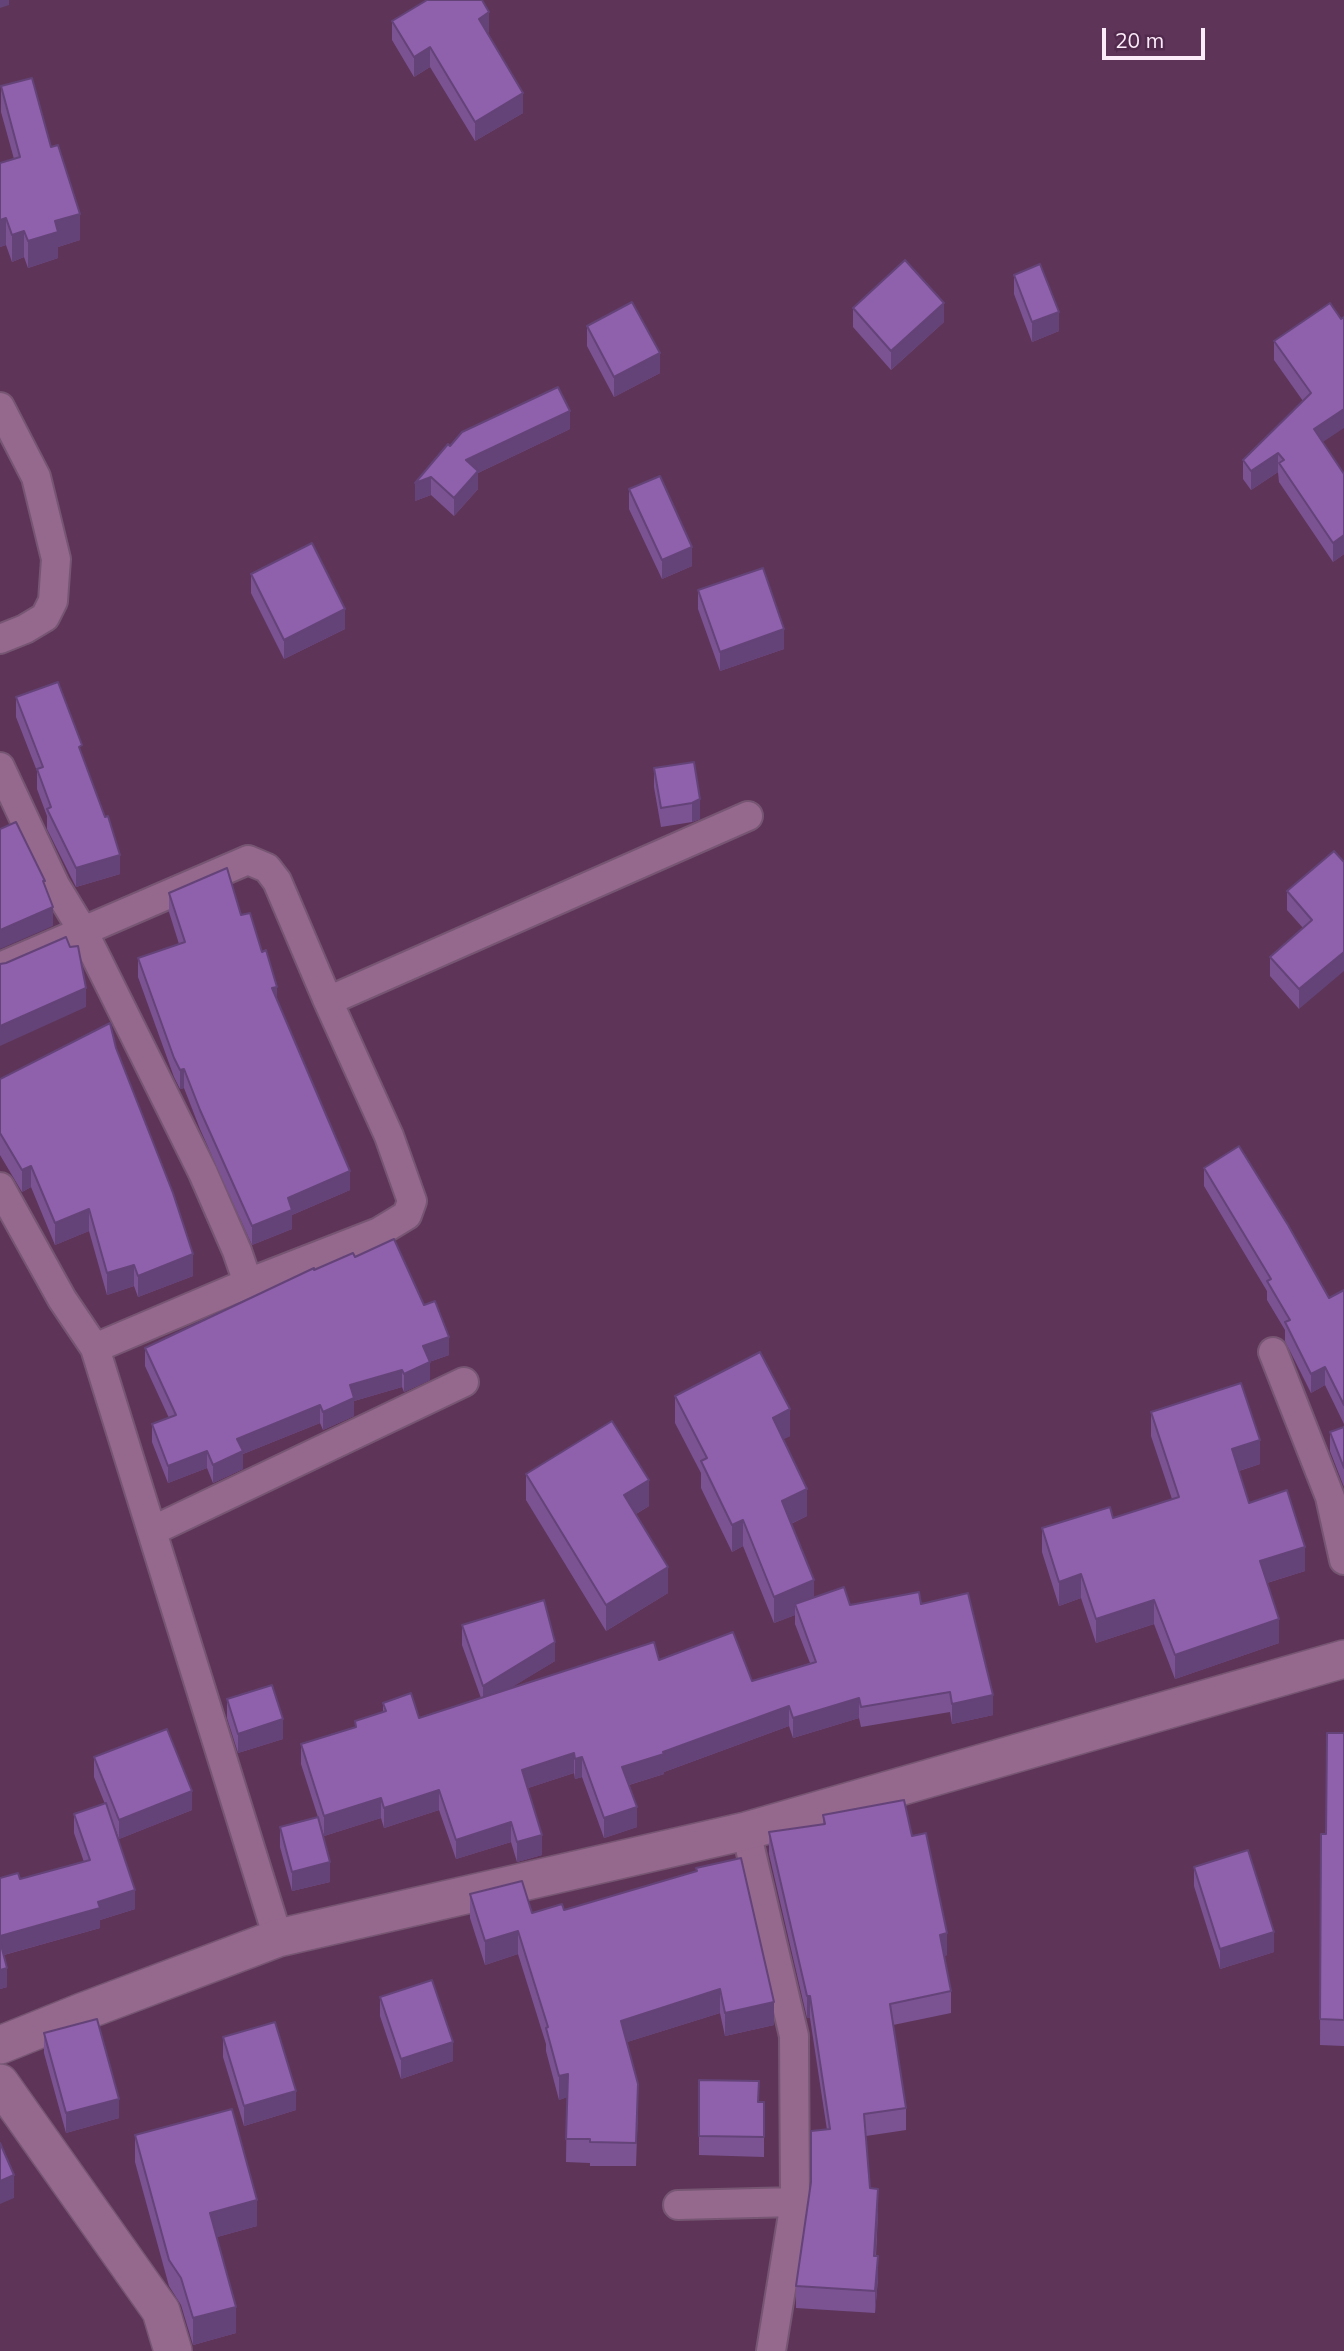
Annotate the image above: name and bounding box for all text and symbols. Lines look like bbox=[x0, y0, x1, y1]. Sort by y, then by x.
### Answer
scale bar bbox=[1106, 14, 1209, 58]
text: 20 m bbox=[1115, 27, 1164, 53]

